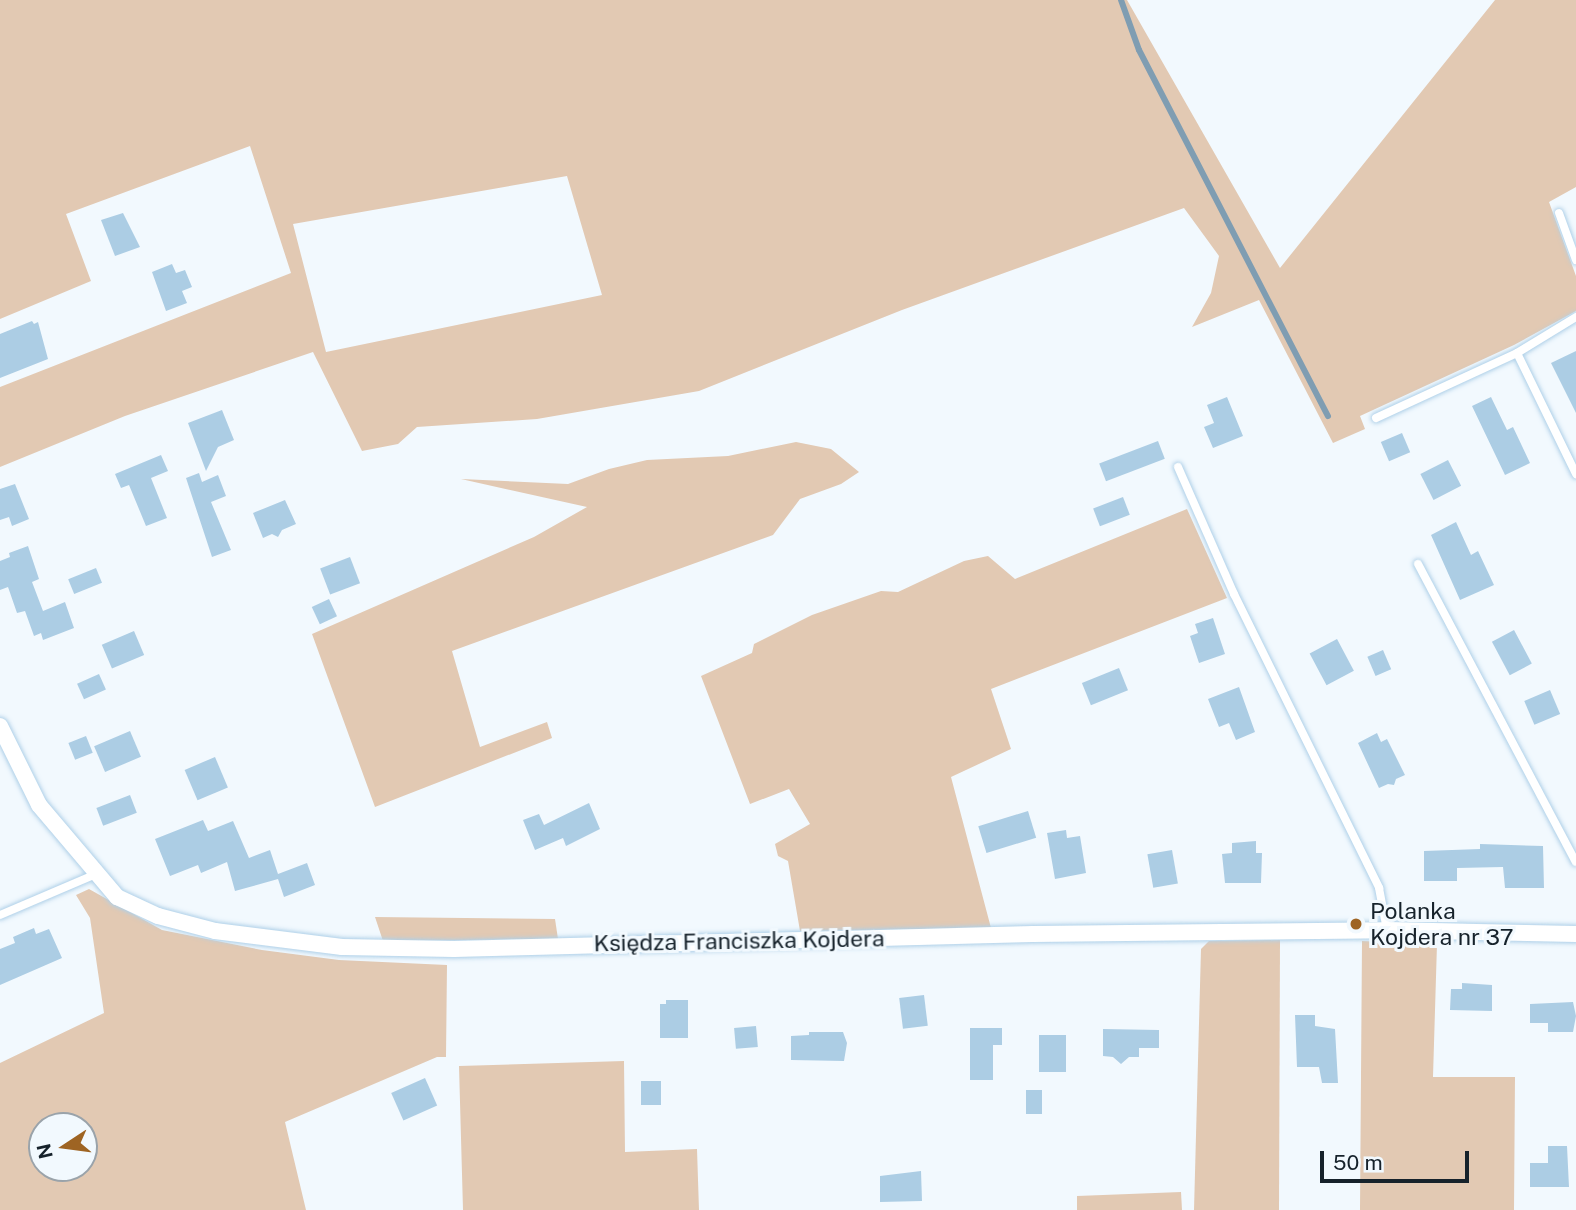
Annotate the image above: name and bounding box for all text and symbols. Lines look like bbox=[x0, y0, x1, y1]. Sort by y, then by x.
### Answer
place label: Polanka Kojdera nr 37 bbox=[1370, 897, 1513, 951]
marker: Polanka Kojdera nr 37 bbox=[1348, 916, 1364, 932]
street label: Księdza Franciszka Kojdera bbox=[593, 925, 885, 957]
north arrow bbox=[28, 1112, 98, 1182]
scale bar bbox=[1324, 1136, 1473, 1180]
text: N bbox=[32, 1142, 57, 1161]
text: 50 m bbox=[1333, 1150, 1383, 1175]

